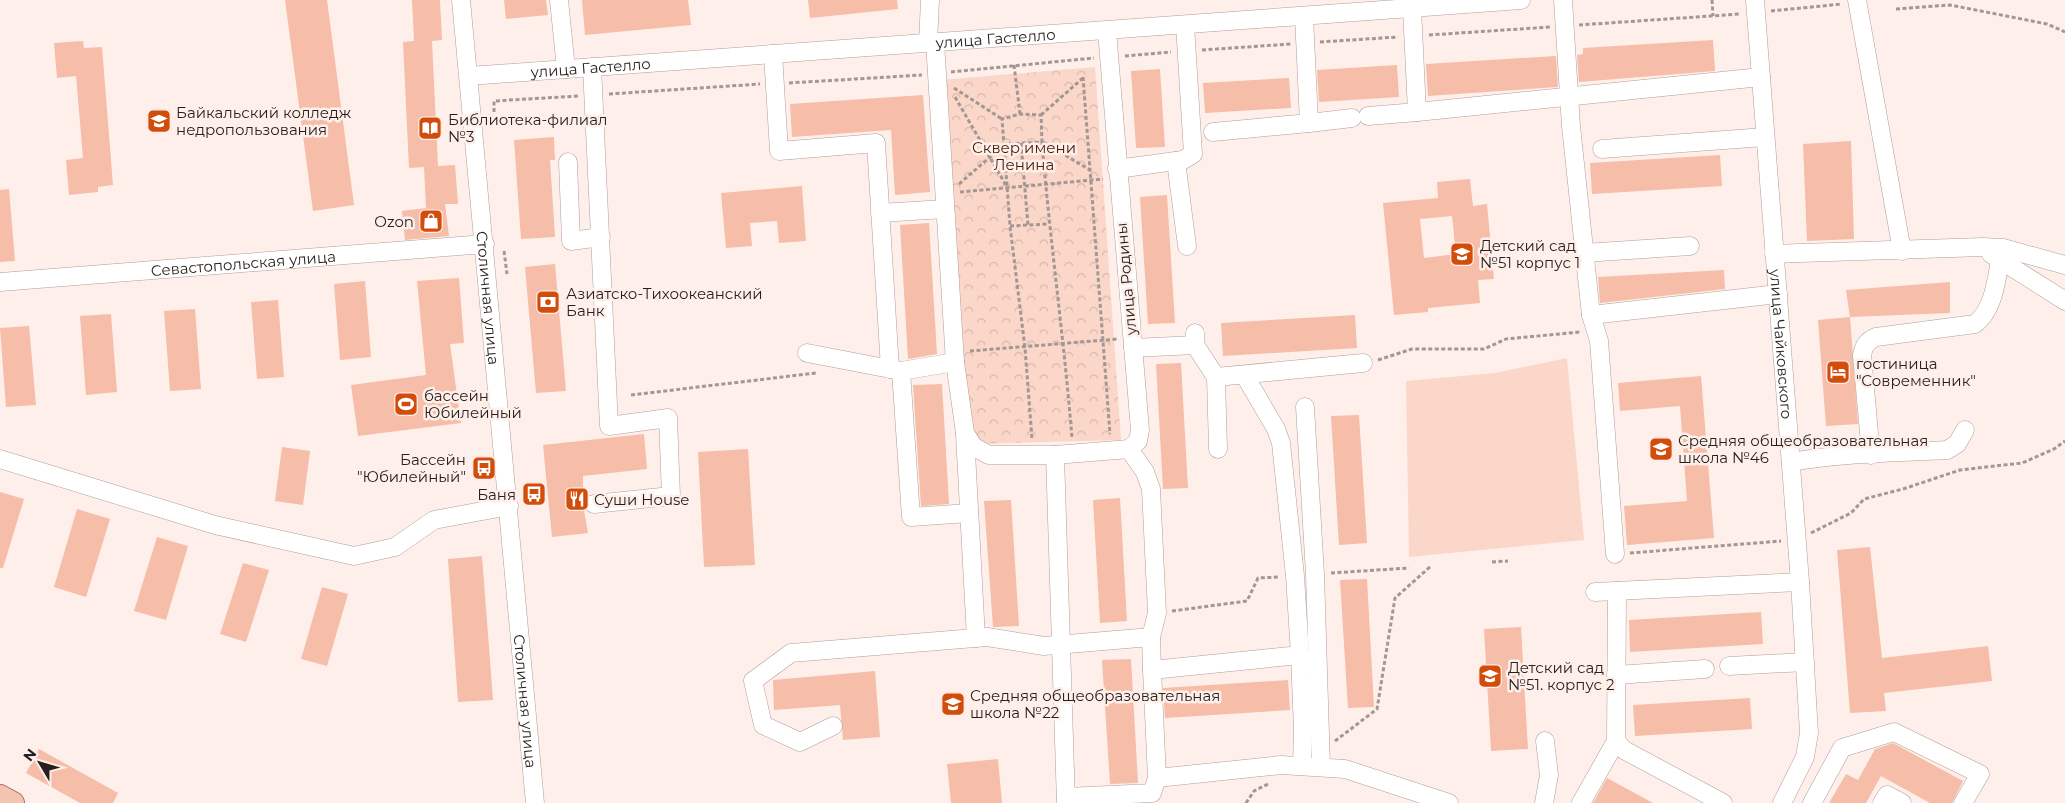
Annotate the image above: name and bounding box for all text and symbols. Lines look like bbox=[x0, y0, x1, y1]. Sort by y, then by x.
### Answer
street label: улица Гастелло bbox=[934, 24, 1056, 52]
street label: улица Гастелло bbox=[529, 53, 651, 81]
place label: Байкальский колледж недропользования bbox=[176, 103, 352, 139]
school or university icon: Байкальский колледж недропользования bbox=[146, 108, 172, 134]
place label: Библиотека-филиал №3 bbox=[448, 110, 607, 146]
library icon: Библиотека-филиал №3 bbox=[417, 115, 443, 141]
park label: Сквер имени Ленина bbox=[972, 138, 1076, 174]
shop icon: Ozon bbox=[418, 208, 444, 234]
place label: Ozon bbox=[374, 212, 414, 231]
street label: улица Родины bbox=[1112, 222, 1140, 337]
street label: Столичная улица bbox=[473, 230, 504, 366]
place label: Детский сад №51 корпус 1 bbox=[1480, 236, 1580, 272]
school or university icon: Детский сад №51 корпус 1 bbox=[1449, 241, 1475, 267]
street label: Севастопольская улица bbox=[150, 246, 336, 280]
street label: улица Чайковского bbox=[1766, 267, 1797, 420]
place label: Азиатско-Тихоокеанский Банк bbox=[566, 284, 763, 320]
bank icon: Азиатско-Тихоокеанский Банк bbox=[535, 289, 561, 315]
place label: гостиница "Современник" bbox=[1856, 354, 1976, 390]
hotel icon: гостиница "Современник" bbox=[1825, 359, 1851, 385]
place label: бассейн Юбилейный bbox=[424, 386, 522, 422]
sports icon: бассейн Юбилейный bbox=[393, 391, 419, 417]
place label: Средняя общеобразовательная школа №46 bbox=[1678, 431, 1928, 467]
school or university icon: Средняя общеобразовательная школа №46 bbox=[1648, 436, 1674, 462]
place label: Бассейн "Юбилейный" bbox=[357, 450, 466, 486]
bus stop icon: Бассейн "Юбилейный" bbox=[471, 455, 497, 481]
bus stop icon: Баня bbox=[521, 481, 547, 507]
place label: Баня bbox=[477, 485, 516, 504]
restaurant icon: Суши House bbox=[564, 486, 590, 512]
place label: Суши House bbox=[594, 490, 689, 509]
street label: Столичная улица bbox=[510, 633, 541, 769]
place label: Детский сад №51. корпус 2 bbox=[1508, 658, 1614, 694]
school or university icon: Детский сад №51. корпус 2 bbox=[1477, 663, 1503, 689]
place label: Средняя общеобразовательная школа №22 bbox=[970, 686, 1220, 722]
school or university icon: Средняя общеобразовательная школа №22 bbox=[940, 691, 966, 717]
north arrow bbox=[15, 738, 65, 788]
text: N bbox=[19, 745, 40, 765]

